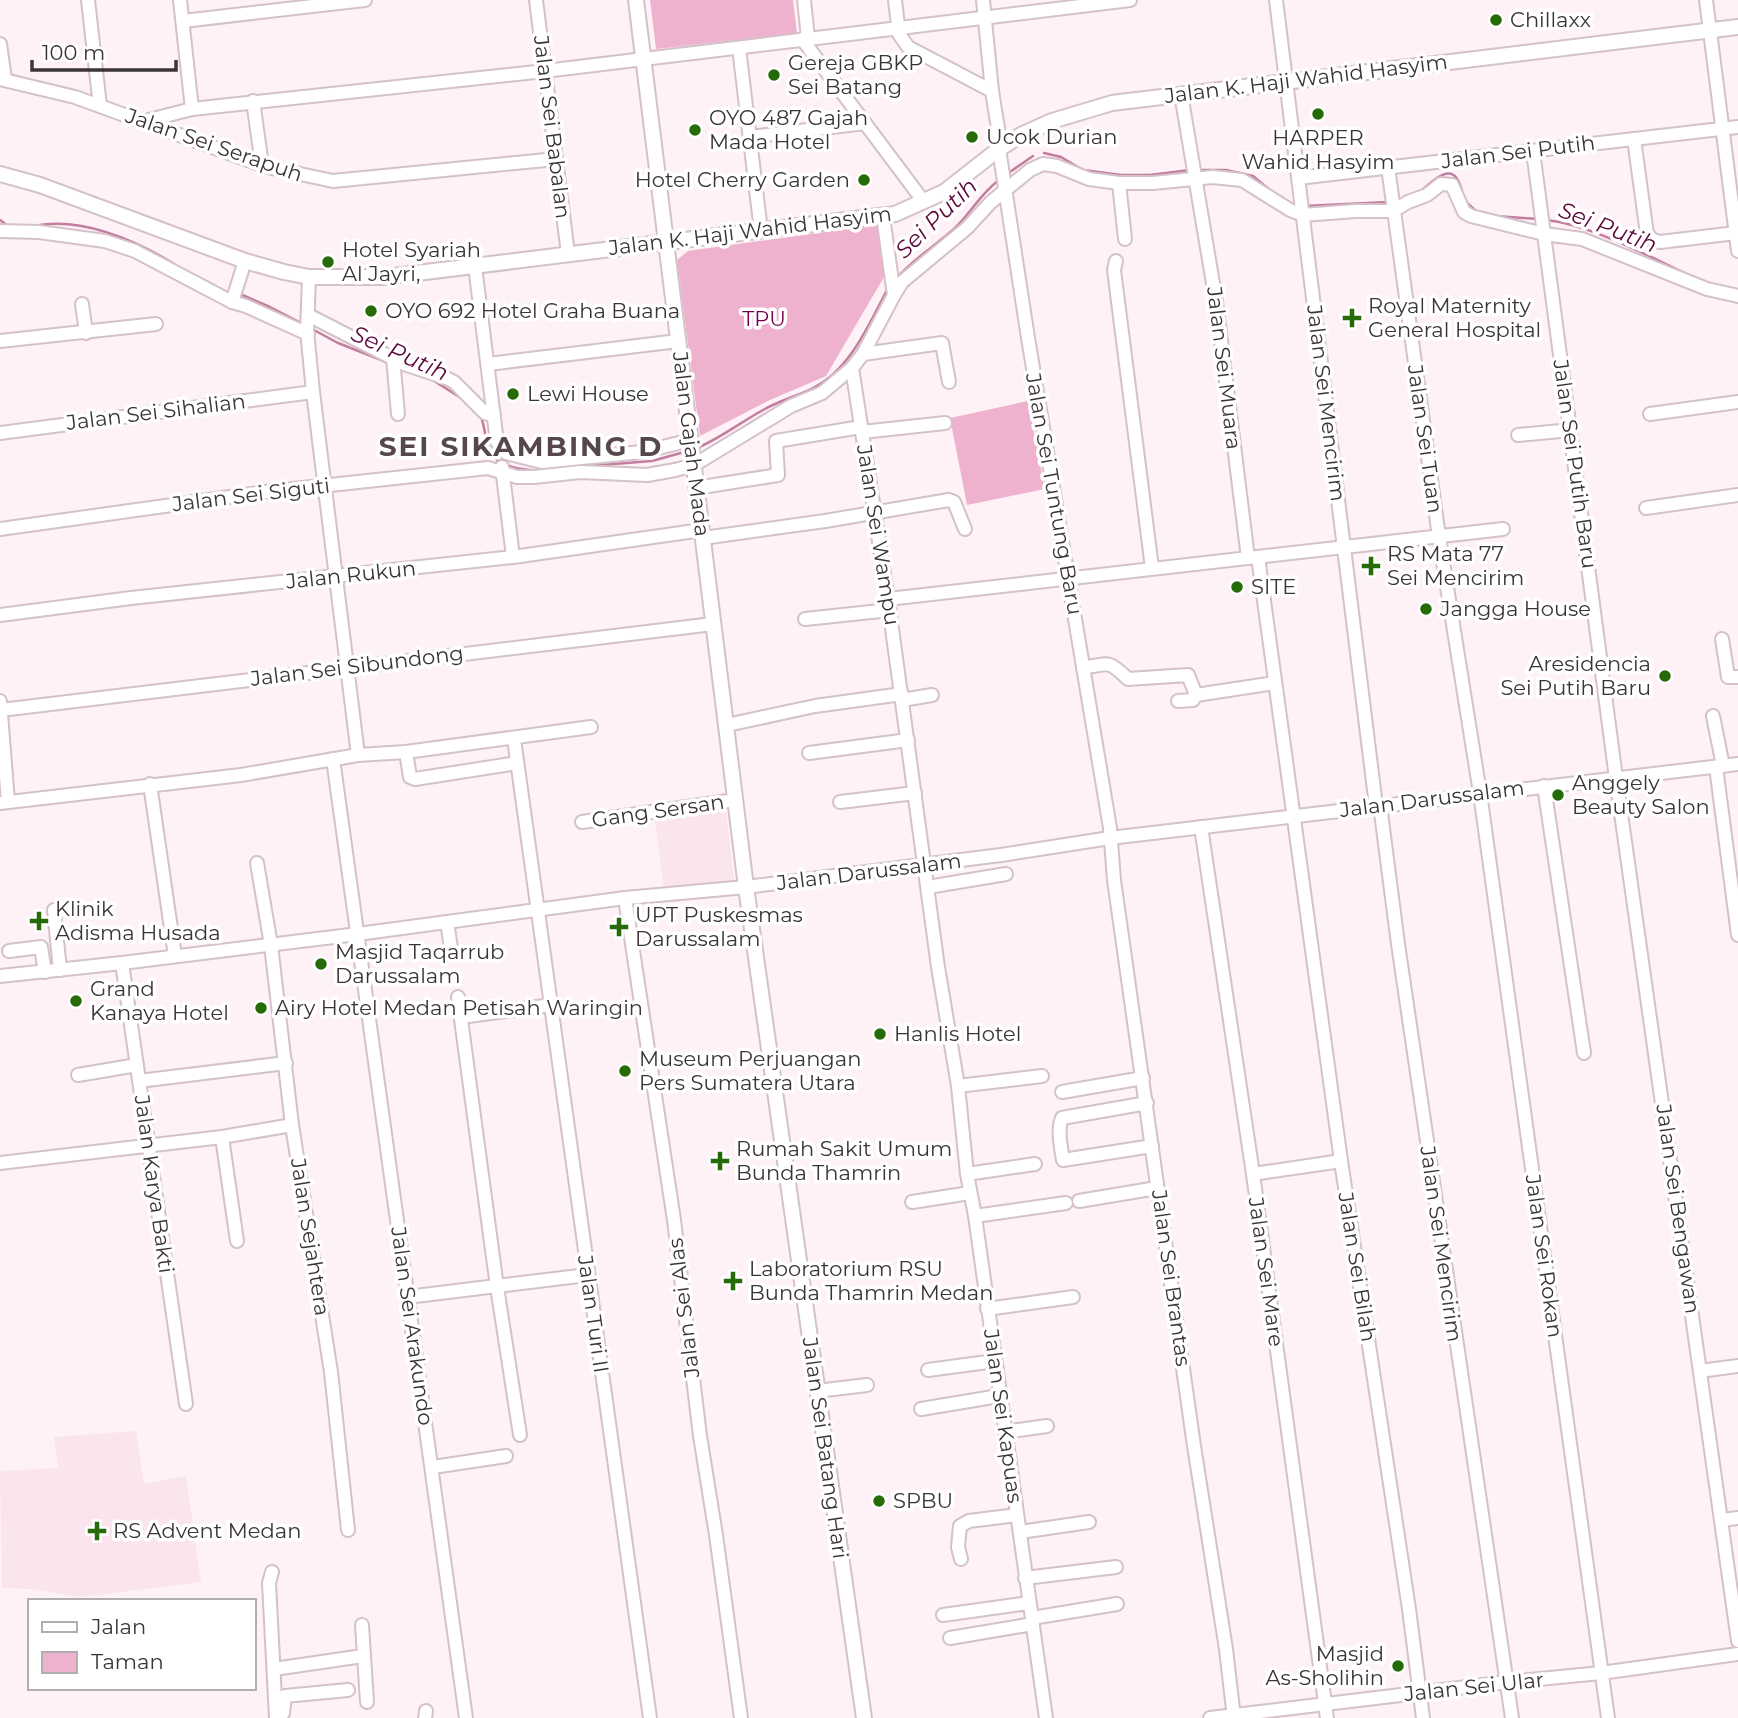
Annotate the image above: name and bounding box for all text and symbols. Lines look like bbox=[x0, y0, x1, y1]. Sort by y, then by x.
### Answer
place label: Chillaxx bbox=[1510, 7, 1591, 32]
marker: Chillaxx bbox=[1488, 12, 1504, 28]
scale bar bbox=[32, 28, 175, 72]
street label: Jalan Sei Babalan bbox=[529, 33, 576, 220]
text: 100 m bbox=[42, 40, 105, 65]
street label: Jalan K. Haji Wahid Hasyim bbox=[1162, 49, 1449, 108]
place label: Gereja GBKP Sei Batang bbox=[788, 50, 923, 99]
marker: Gereja GBKP Sei Batang bbox=[766, 67, 782, 83]
street label: Jalan Sei Serapuh bbox=[121, 102, 306, 187]
place label: OYO 487 Gajah Mada Hotel bbox=[709, 105, 868, 154]
marker: HARPER Wahid Hasyim bbox=[1310, 106, 1326, 122]
marker: OYO 487 Gajah Mada Hotel bbox=[687, 122, 703, 138]
place label: Ucok Durian bbox=[986, 124, 1117, 149]
place label: HARPER Wahid Hasyim bbox=[1241, 125, 1395, 174]
marker: Ucok Durian bbox=[964, 129, 980, 145]
street label: Jalan Sei Putih bbox=[1439, 130, 1596, 173]
place label: Hotel Cherry Garden bbox=[635, 167, 850, 192]
marker: Hotel Cherry Garden bbox=[856, 172, 872, 188]
water label: Sei Putih bbox=[889, 172, 983, 264]
water label: Sei Putih bbox=[1555, 195, 1661, 259]
street label: Jalan K. Haji Wahid Hasyim bbox=[606, 201, 893, 260]
place label: Hotel Syariah Al Jayri, bbox=[342, 237, 481, 286]
marker: Hotel Syariah Al Jayri, bbox=[320, 254, 336, 270]
street label: Jalan Sei Muara bbox=[1202, 284, 1247, 451]
place label: Royal Maternity General Hospital bbox=[1368, 293, 1541, 342]
place label: OYO 692 Hotel Graha Buana bbox=[385, 298, 680, 323]
street label: Jalan Sei Mencirim bbox=[1302, 302, 1351, 503]
marker: OYO 692 Hotel Graha Buana bbox=[363, 303, 379, 319]
park label: TPU bbox=[742, 306, 786, 331]
marker: Royal Maternity General Hospital bbox=[1342, 308, 1362, 328]
water label: Sei Putih bbox=[347, 319, 453, 387]
street label: Jalan Gajah Mada bbox=[668, 349, 715, 538]
street label: Jalan Sei Putih Baru bbox=[1548, 357, 1603, 570]
street label: Jalan Sei Tuan bbox=[1403, 362, 1448, 515]
street label: Jalan Sei Tuntung Baru bbox=[1021, 370, 1088, 617]
place label: Lewi House bbox=[527, 381, 649, 406]
marker: Lewi House bbox=[505, 386, 521, 402]
street label: Jalan Sei Sihalian bbox=[64, 388, 247, 435]
district label: SEI SIKAMBING D bbox=[379, 429, 663, 463]
street label: Jalan Sei Wampu bbox=[852, 442, 905, 627]
street label: Jalan Sei Siguti bbox=[170, 472, 331, 517]
place label: RS Mata 77 Sei Mencirim bbox=[1387, 541, 1524, 590]
street label: Jalan Rukun bbox=[284, 555, 417, 594]
marker: RS Mata 77 Sei Mencirim bbox=[1361, 556, 1381, 576]
place label: SITE bbox=[1251, 574, 1296, 599]
marker: SITE bbox=[1229, 579, 1245, 595]
place label: Jangga House bbox=[1439, 596, 1591, 621]
marker: Jangga House bbox=[1418, 601, 1434, 617]
street label: Jalan Sei Sibundong bbox=[248, 640, 465, 691]
place label: Aresidencia Sei Putih Baru bbox=[1500, 651, 1651, 700]
marker: Aresidencia Sei Putih Baru bbox=[1657, 668, 1673, 684]
place label: Anggely Beauty Salon bbox=[1572, 770, 1710, 819]
street label: Jalan Darussalam bbox=[1337, 775, 1526, 822]
marker: Anggely Beauty Salon bbox=[1550, 787, 1566, 803]
street label: Gang Sersan bbox=[590, 789, 726, 832]
street label: Jalan Darussalam bbox=[774, 848, 963, 895]
place label: Klinik Adisma Husada bbox=[55, 896, 221, 945]
place label: UPT Puskesmas Darussalam bbox=[635, 902, 803, 951]
marker: Klinik Adisma Husada bbox=[29, 911, 49, 931]
marker: UPT Puskesmas Darussalam bbox=[609, 917, 629, 937]
place label: Masjid Taqarrub Darussalam bbox=[335, 939, 504, 988]
marker: Masjid Taqarrub Darussalam bbox=[313, 956, 329, 972]
place label: Grand Kanaya Hotel bbox=[90, 976, 229, 1025]
marker: Grand Kanaya Hotel bbox=[68, 993, 84, 1009]
place label: Airy Hotel Medan Petisah Waringin bbox=[275, 995, 643, 1020]
marker: Airy Hotel Medan Petisah Waringin bbox=[253, 1000, 269, 1016]
place label: Hanlis Hotel bbox=[894, 1021, 1021, 1046]
marker: Hanlis Hotel bbox=[872, 1026, 888, 1042]
place label: Museum Perjuangan Pers Sumatera Utara bbox=[639, 1046, 861, 1095]
marker: Museum Perjuangan Pers Sumatera Utara bbox=[617, 1063, 633, 1079]
street label: Jalan Karya Bakti bbox=[129, 1092, 179, 1275]
street label: Jalan Sei Bengawan bbox=[1651, 1102, 1706, 1315]
place label: Rumah Sakit Umum Bunda Thamrin bbox=[736, 1136, 952, 1185]
street label: Jalan Sei Mencirim bbox=[1415, 1143, 1468, 1344]
marker: Rumah Sakit Umum Bunda Thamrin bbox=[710, 1151, 730, 1171]
street label: Jalan Sejahtera bbox=[286, 1155, 335, 1318]
street label: Jalan Sei Rokan bbox=[1521, 1172, 1568, 1339]
street label: Jalan Sei Brantas bbox=[1147, 1187, 1196, 1368]
street label: Jalan Sei Bilah bbox=[1333, 1189, 1382, 1344]
street label: Jalan Sei Mare bbox=[1243, 1195, 1289, 1348]
street label: Jalan Sei Arakundo bbox=[386, 1224, 439, 1427]
street label: Jalan Sei Alas bbox=[663, 1237, 705, 1380]
street label: Jalan Turi II bbox=[573, 1252, 614, 1374]
place label: Laboratorium RSU Bunda Thamrin Medan bbox=[749, 1256, 993, 1305]
marker: Laboratorium RSU Bunda Thamrin Medan bbox=[723, 1271, 743, 1291]
street label: Jalan Sei Kapuas bbox=[979, 1326, 1028, 1505]
street label: Jalan Sei Batang Hari bbox=[797, 1334, 853, 1560]
place label: SPBU bbox=[893, 1488, 953, 1513]
marker: SPBU bbox=[871, 1493, 887, 1509]
place label: RS Advent Medan bbox=[113, 1518, 301, 1543]
marker: RS Advent Medan bbox=[87, 1521, 107, 1541]
legend bbox=[28, 1599, 256, 1690]
text: Jalan bbox=[90, 1614, 146, 1639]
place label: Masjid As-Sholihin bbox=[1266, 1641, 1384, 1690]
text: Taman bbox=[91, 1649, 164, 1674]
marker: Masjid As-Sholihin bbox=[1390, 1658, 1406, 1674]
street label: Jalan Sei Ular bbox=[1402, 1667, 1545, 1706]

